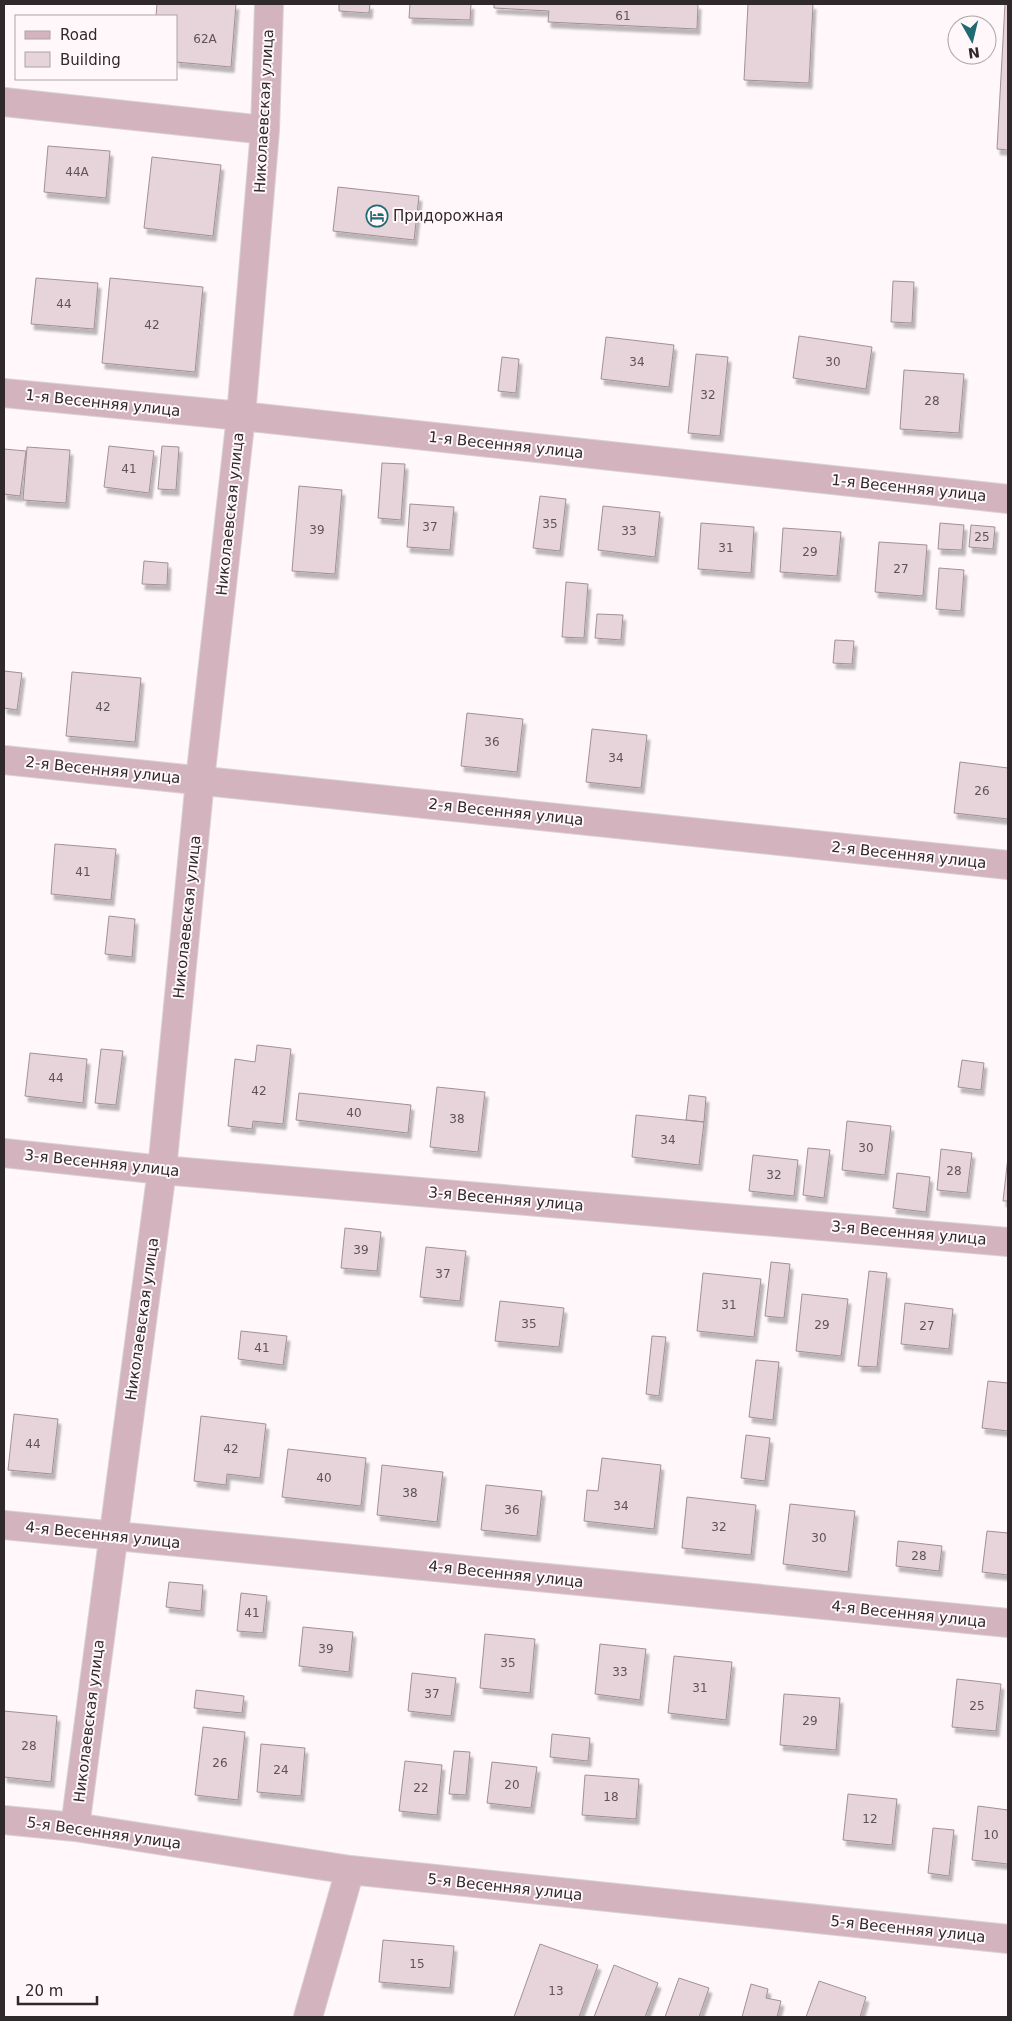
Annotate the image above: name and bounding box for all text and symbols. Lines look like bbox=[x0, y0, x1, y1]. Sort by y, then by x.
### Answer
house number: 61 bbox=[615, 9, 631, 23]
legend bbox=[15, 15, 178, 80]
north arrow bbox=[947, 15, 997, 65]
text: Road bbox=[60, 26, 98, 44]
street label: Николаевская улица bbox=[251, 29, 277, 193]
house number: 62А bbox=[193, 32, 218, 46]
text: N bbox=[967, 44, 981, 62]
text: Building bbox=[60, 51, 121, 69]
house number: 44А bbox=[65, 165, 90, 179]
hotel icon: Придорожная bbox=[365, 204, 389, 228]
place label: Придорожная bbox=[393, 207, 503, 225]
house number: 44 bbox=[56, 297, 72, 311]
house number: 42 bbox=[144, 318, 160, 332]
house number: 34 bbox=[629, 355, 645, 369]
house number: 30 bbox=[825, 355, 841, 369]
street label: 1-я Весенняя улица bbox=[25, 386, 181, 420]
house number: 32 bbox=[700, 388, 716, 402]
house number: 28 bbox=[924, 394, 940, 408]
street label: 1-я Весенняя улица bbox=[428, 428, 584, 462]
street label: Николаевская улица bbox=[212, 431, 248, 597]
house number: 41 bbox=[121, 462, 137, 476]
street label: 1-я Весенняя улица bbox=[831, 471, 987, 505]
house number: 35 bbox=[542, 517, 558, 531]
house number: 37 bbox=[422, 520, 438, 534]
house number: 39 bbox=[309, 523, 325, 537]
house number: 33 bbox=[621, 524, 637, 538]
house number: 25 bbox=[974, 530, 990, 544]
house number: 31 bbox=[718, 541, 734, 555]
house number: 29 bbox=[802, 545, 818, 559]
house number: 27 bbox=[893, 562, 909, 576]
house number: 42 bbox=[95, 700, 111, 714]
house number: 36 bbox=[484, 735, 500, 749]
house number: 34 bbox=[608, 751, 624, 765]
street label: 2-я Весенняя улица bbox=[25, 753, 181, 787]
house number: 26 bbox=[974, 784, 990, 798]
street label: 2-я Весенняя улица bbox=[428, 795, 584, 829]
street label: Николаевская улица bbox=[169, 834, 205, 1000]
street label: 2-я Весенняя улица bbox=[831, 838, 987, 872]
house number: 41 bbox=[75, 865, 91, 879]
house number: 44 bbox=[48, 1071, 64, 1085]
house number: 42 bbox=[251, 1084, 267, 1098]
house number: 40 bbox=[346, 1106, 362, 1120]
house number: 38 bbox=[449, 1112, 465, 1126]
house number: 34 bbox=[660, 1133, 676, 1147]
house number: 30 bbox=[858, 1141, 874, 1155]
street label: 3-я Весенняя улица bbox=[24, 1146, 180, 1180]
house number: 28 bbox=[946, 1164, 962, 1178]
house number: 32 bbox=[766, 1168, 782, 1182]
street label: 3-я Весенняя улица bbox=[428, 1183, 584, 1215]
street label: 3-я Весенняя улица bbox=[831, 1217, 987, 1249]
street label: Николаевская улица bbox=[122, 1237, 162, 1401]
house number: 39 bbox=[353, 1243, 369, 1257]
house number: 37 bbox=[435, 1267, 451, 1281]
house number: 31 bbox=[721, 1298, 737, 1312]
house number: 35 bbox=[521, 1317, 537, 1331]
house number: 29 bbox=[814, 1318, 830, 1332]
house number: 27 bbox=[919, 1319, 935, 1333]
house number: 41 bbox=[254, 1341, 270, 1355]
house number: 44 bbox=[25, 1437, 41, 1451]
house number: 42 bbox=[223, 1442, 239, 1456]
house number: 40 bbox=[316, 1471, 332, 1485]
house number: 38 bbox=[402, 1486, 418, 1500]
house number: 34 bbox=[613, 1499, 629, 1513]
house number: 36 bbox=[504, 1503, 520, 1517]
street label: 4-я Весенняя улица bbox=[25, 1518, 181, 1552]
house number: 32 bbox=[711, 1520, 727, 1534]
house number: 30 bbox=[811, 1531, 827, 1545]
house number: 28 bbox=[911, 1549, 927, 1563]
street label: 4-я Весенняя улица bbox=[428, 1557, 584, 1591]
street label: 4-я Весенняя улица bbox=[831, 1597, 987, 1631]
house number: 41 bbox=[244, 1606, 260, 1620]
street label: Николаевская улица bbox=[70, 1638, 108, 1804]
house number: 39 bbox=[318, 1642, 334, 1656]
house number: 35 bbox=[500, 1656, 516, 1670]
house number: 33 bbox=[612, 1665, 628, 1679]
house number: 31 bbox=[692, 1681, 708, 1695]
house number: 37 bbox=[424, 1687, 440, 1701]
house number: 25 bbox=[969, 1699, 985, 1713]
house number: 29 bbox=[802, 1714, 818, 1728]
house number: 28 bbox=[21, 1739, 37, 1753]
house number: 26 bbox=[212, 1756, 228, 1770]
house number: 24 bbox=[273, 1763, 289, 1777]
house number: 20 bbox=[504, 1778, 520, 1792]
house number: 22 bbox=[413, 1781, 429, 1795]
house number: 18 bbox=[603, 1790, 619, 1804]
house number: 12 bbox=[862, 1812, 878, 1826]
street label: 5-я Весенняя улица bbox=[26, 1813, 182, 1853]
house number: 10 bbox=[983, 1828, 999, 1842]
street label: 5-я Весенняя улица bbox=[427, 1870, 583, 1904]
street label: 5-я Весенняя улица bbox=[830, 1912, 986, 1946]
house number: 15 bbox=[409, 1957, 425, 1971]
scale bar bbox=[18, 1974, 96, 2006]
text: 20 m bbox=[25, 1982, 63, 2000]
house number: 13 bbox=[548, 1984, 564, 1998]

